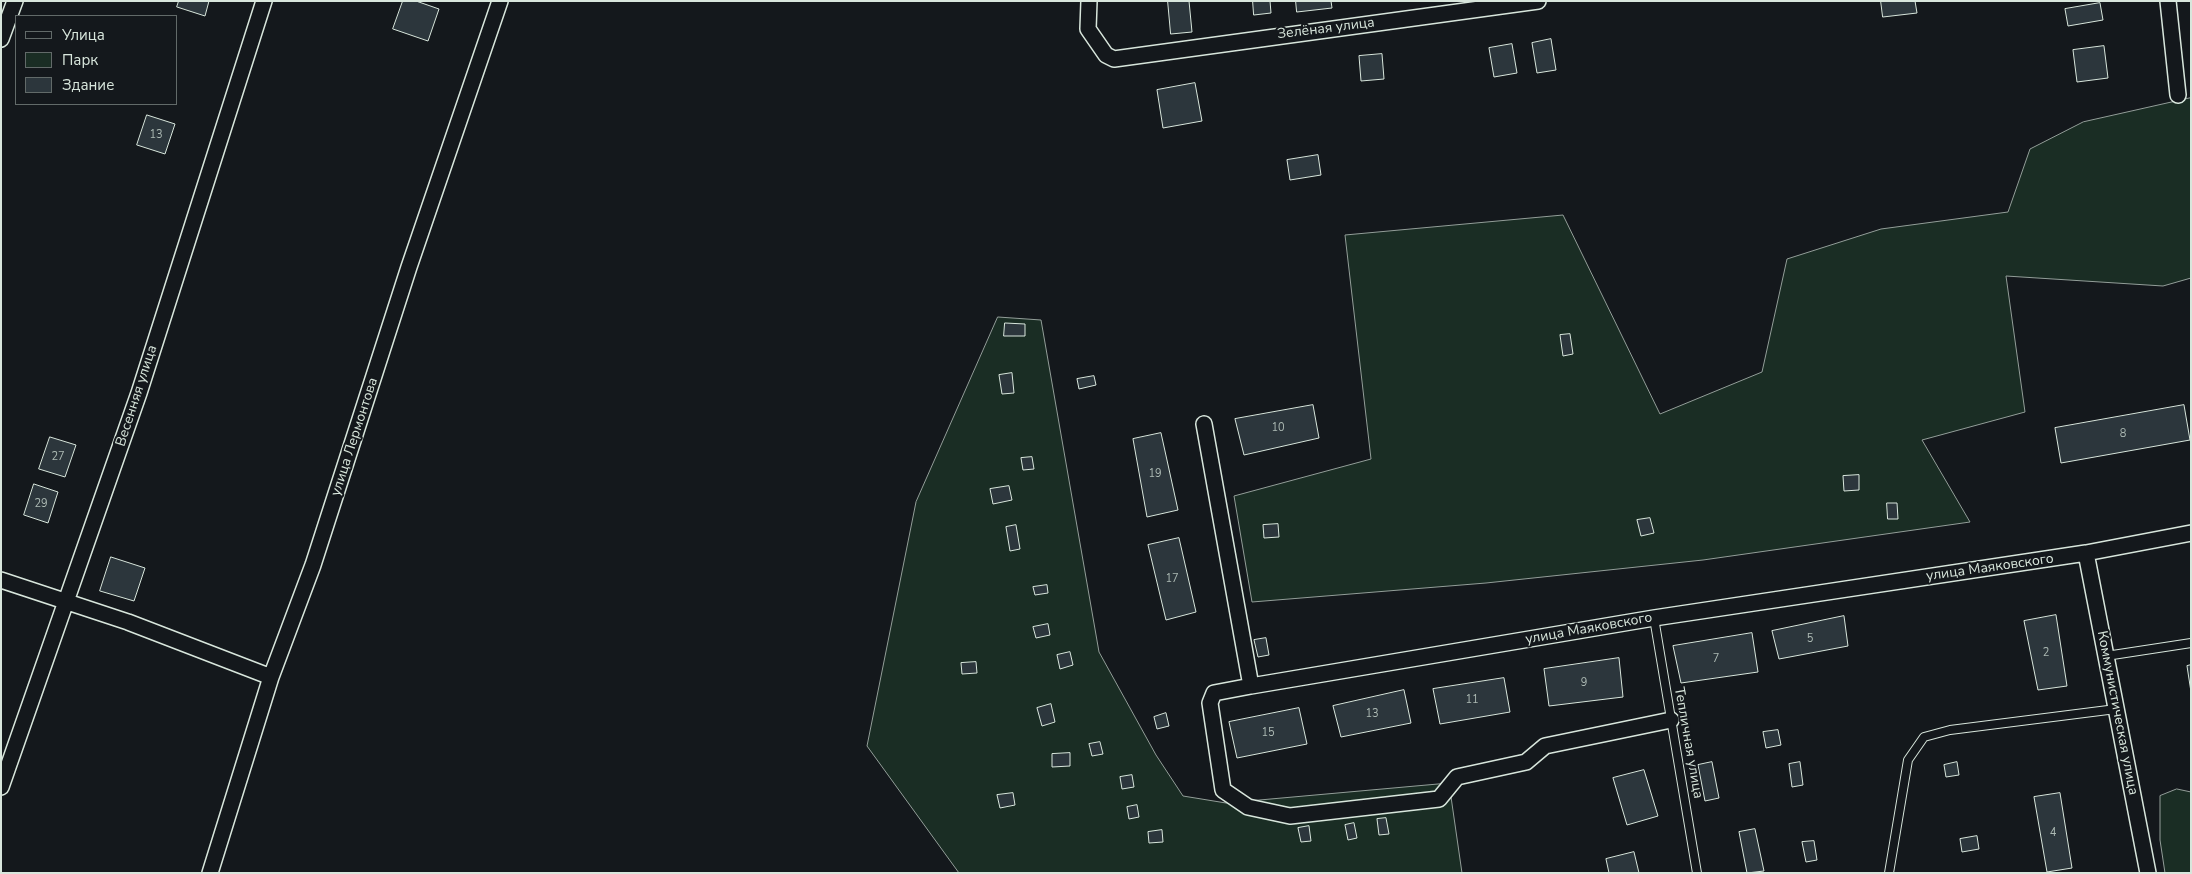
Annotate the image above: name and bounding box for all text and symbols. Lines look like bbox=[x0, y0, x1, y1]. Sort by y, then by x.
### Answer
legend bbox=[15, 15, 178, 105]
street label: Зелёная улица bbox=[1276, 15, 1376, 43]
text: Улица bbox=[62, 25, 105, 45]
text: Парк bbox=[62, 50, 98, 70]
text: Здание bbox=[62, 75, 114, 95]
house number: 13 bbox=[149, 128, 163, 142]
street label: Весенняя улица bbox=[113, 343, 161, 449]
street label: улица Лермонтова bbox=[328, 376, 382, 498]
house number: 10 bbox=[1271, 421, 1285, 435]
house number: 8 bbox=[2120, 427, 2126, 441]
house number: 27 bbox=[51, 450, 65, 464]
house number: 19 bbox=[1148, 467, 1162, 481]
house number: 29 bbox=[34, 497, 48, 511]
street label: улица Маяковского bbox=[1925, 551, 2055, 585]
house number: 17 bbox=[1165, 572, 1179, 586]
street label: улица Маяковского bbox=[1524, 610, 1654, 648]
street label: Коммунистическая улица bbox=[2093, 629, 2141, 797]
house number: 5 bbox=[1807, 632, 1813, 646]
house number: 2 bbox=[2043, 646, 2049, 660]
house number: 7 bbox=[1713, 652, 1719, 666]
house number: 9 bbox=[1581, 676, 1587, 690]
street label: Тепличная улица bbox=[1670, 686, 1706, 800]
house number: 11 bbox=[1465, 693, 1479, 707]
house number: 13 bbox=[1365, 707, 1379, 721]
house number: 15 bbox=[1261, 726, 1275, 740]
house number: 4 bbox=[2050, 826, 2056, 840]

